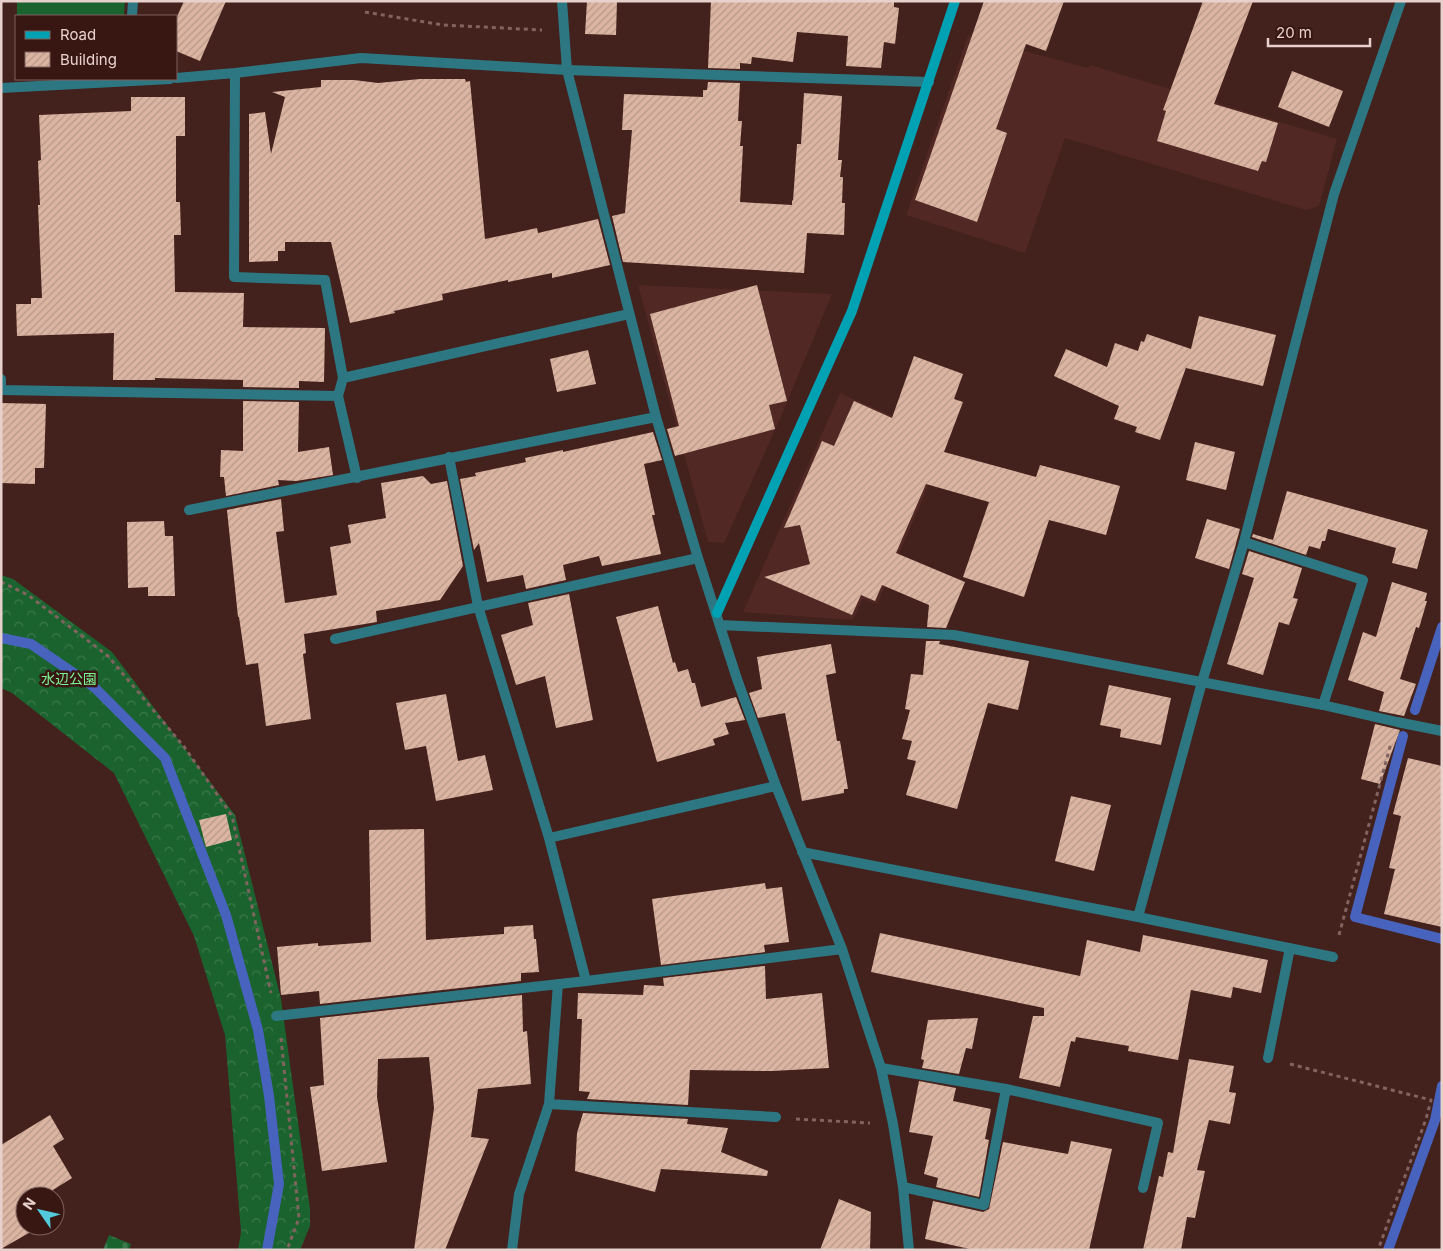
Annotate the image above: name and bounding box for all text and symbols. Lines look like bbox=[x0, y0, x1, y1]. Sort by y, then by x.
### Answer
legend bbox=[15, 15, 178, 80]
scale bar bbox=[1268, 15, 1370, 47]
text: 20 m bbox=[1276, 23, 1312, 42]
text: Road bbox=[60, 25, 96, 44]
text: Building bbox=[60, 50, 117, 69]
park label: 水辺公園 bbox=[41, 670, 97, 687]
north arrow bbox=[15, 1186, 65, 1236]
text: N bbox=[19, 1194, 39, 1213]

